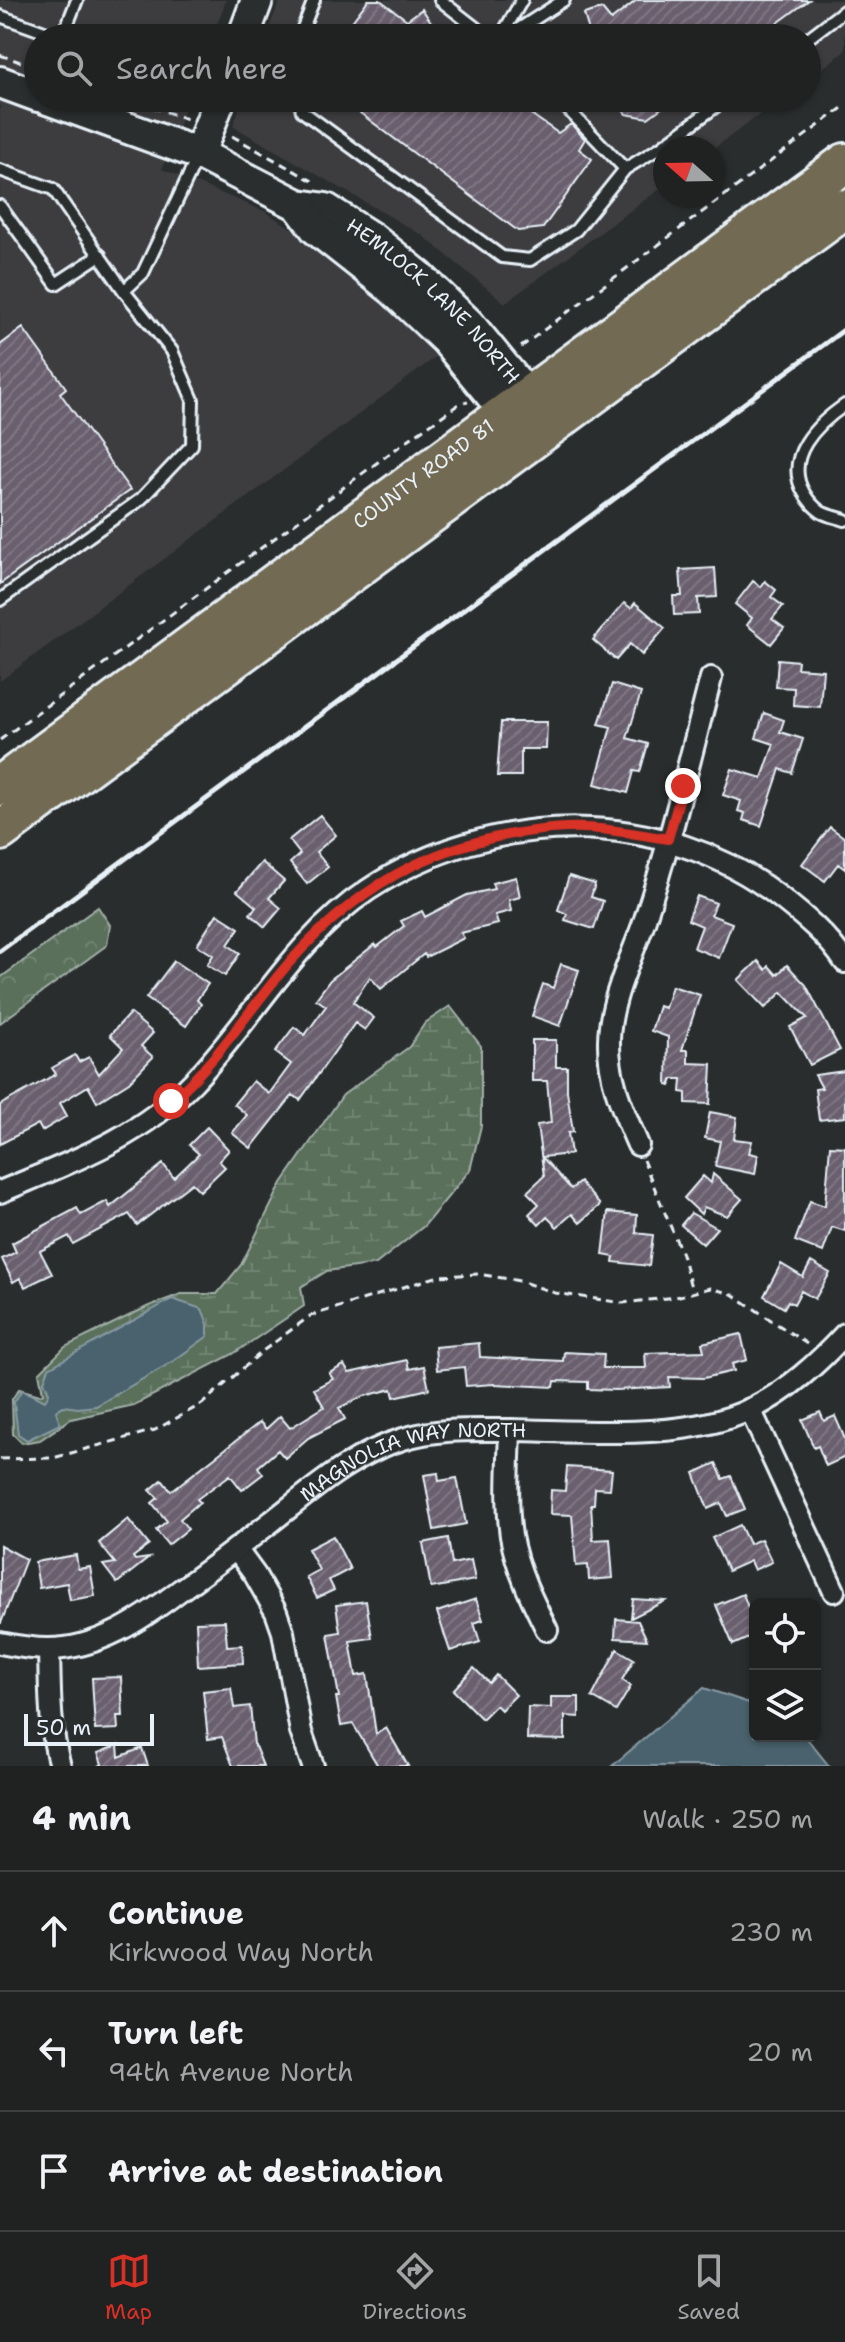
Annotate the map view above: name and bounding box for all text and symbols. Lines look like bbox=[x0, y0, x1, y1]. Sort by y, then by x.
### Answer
search box bbox=[24, 24, 821, 112]
icon: search bbox=[52, 46, 96, 90]
text: Search here bbox=[116, 48, 287, 89]
north arrow bbox=[653, 136, 725, 208]
street label: HEMLOCK LANE NORTH bbox=[342, 212, 526, 389]
street label: COUNTY ROAD 81 bbox=[347, 413, 499, 535]
route end bbox=[665, 768, 701, 804]
route start bbox=[153, 1083, 189, 1119]
street label: MAGNOLIA WAY NORTH bbox=[294, 1417, 526, 1507]
map controls bbox=[749, 1598, 821, 1742]
button: locate bbox=[749, 1598, 821, 1670]
button: layers bbox=[749, 1670, 821, 1742]
scale bar bbox=[24, 1710, 154, 1746]
text: 50 m bbox=[36, 1713, 91, 1742]
text: 4 min bbox=[32, 1795, 131, 1841]
text: Walk · 250 m bbox=[642, 1801, 813, 1836]
text: Continue bbox=[108, 1893, 244, 1934]
icon: ahead bbox=[32, 1909, 76, 1953]
text: 230 m bbox=[729, 1914, 813, 1949]
text: Kirkwood Way North bbox=[108, 1934, 374, 1969]
text: Turn left bbox=[108, 2013, 243, 2054]
icon: left bbox=[32, 2029, 76, 2073]
text: 20 m bbox=[746, 2034, 813, 2069]
text: 94th Avenue North bbox=[108, 2054, 353, 2089]
icon: arrive bbox=[32, 2149, 76, 2193]
text: Arrive at destination bbox=[108, 2151, 443, 2192]
tab: Map bbox=[105, 2249, 152, 2326]
tab: Directions bbox=[362, 2249, 467, 2326]
tab: Saved bbox=[677, 2249, 740, 2326]

